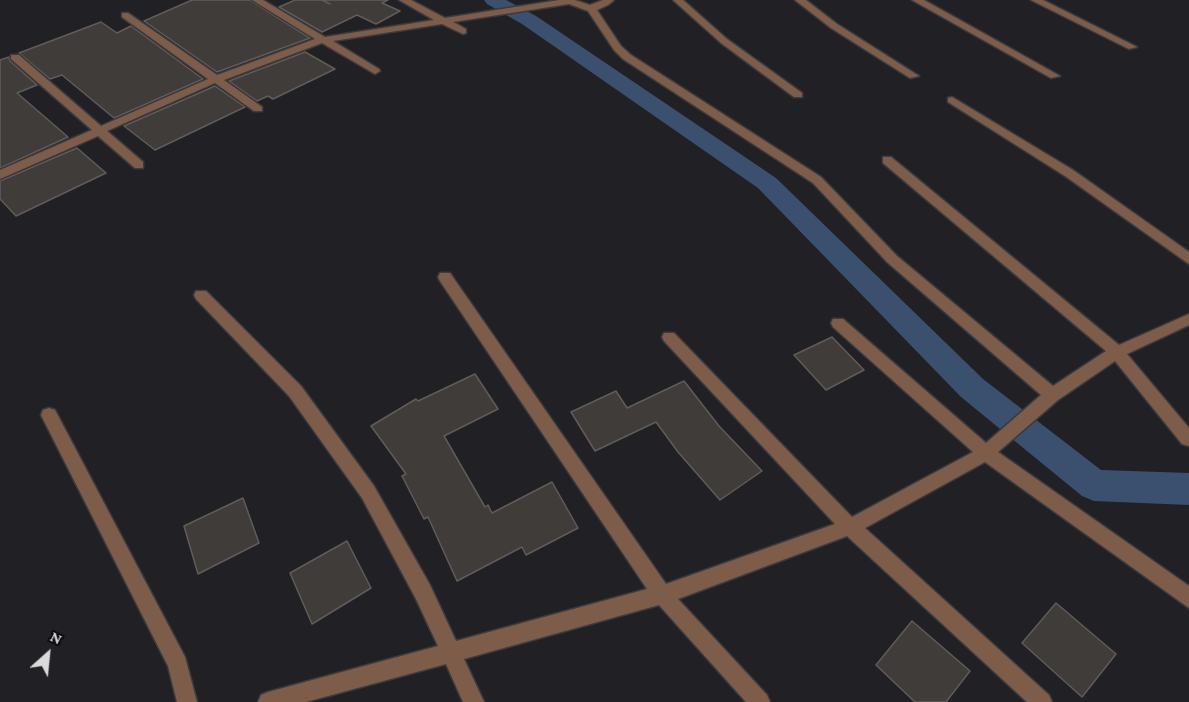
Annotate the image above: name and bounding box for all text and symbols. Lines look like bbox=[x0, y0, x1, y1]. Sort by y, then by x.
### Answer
north arrow bbox=[18, 624, 78, 684]
text: N bbox=[48, 627, 65, 648]

